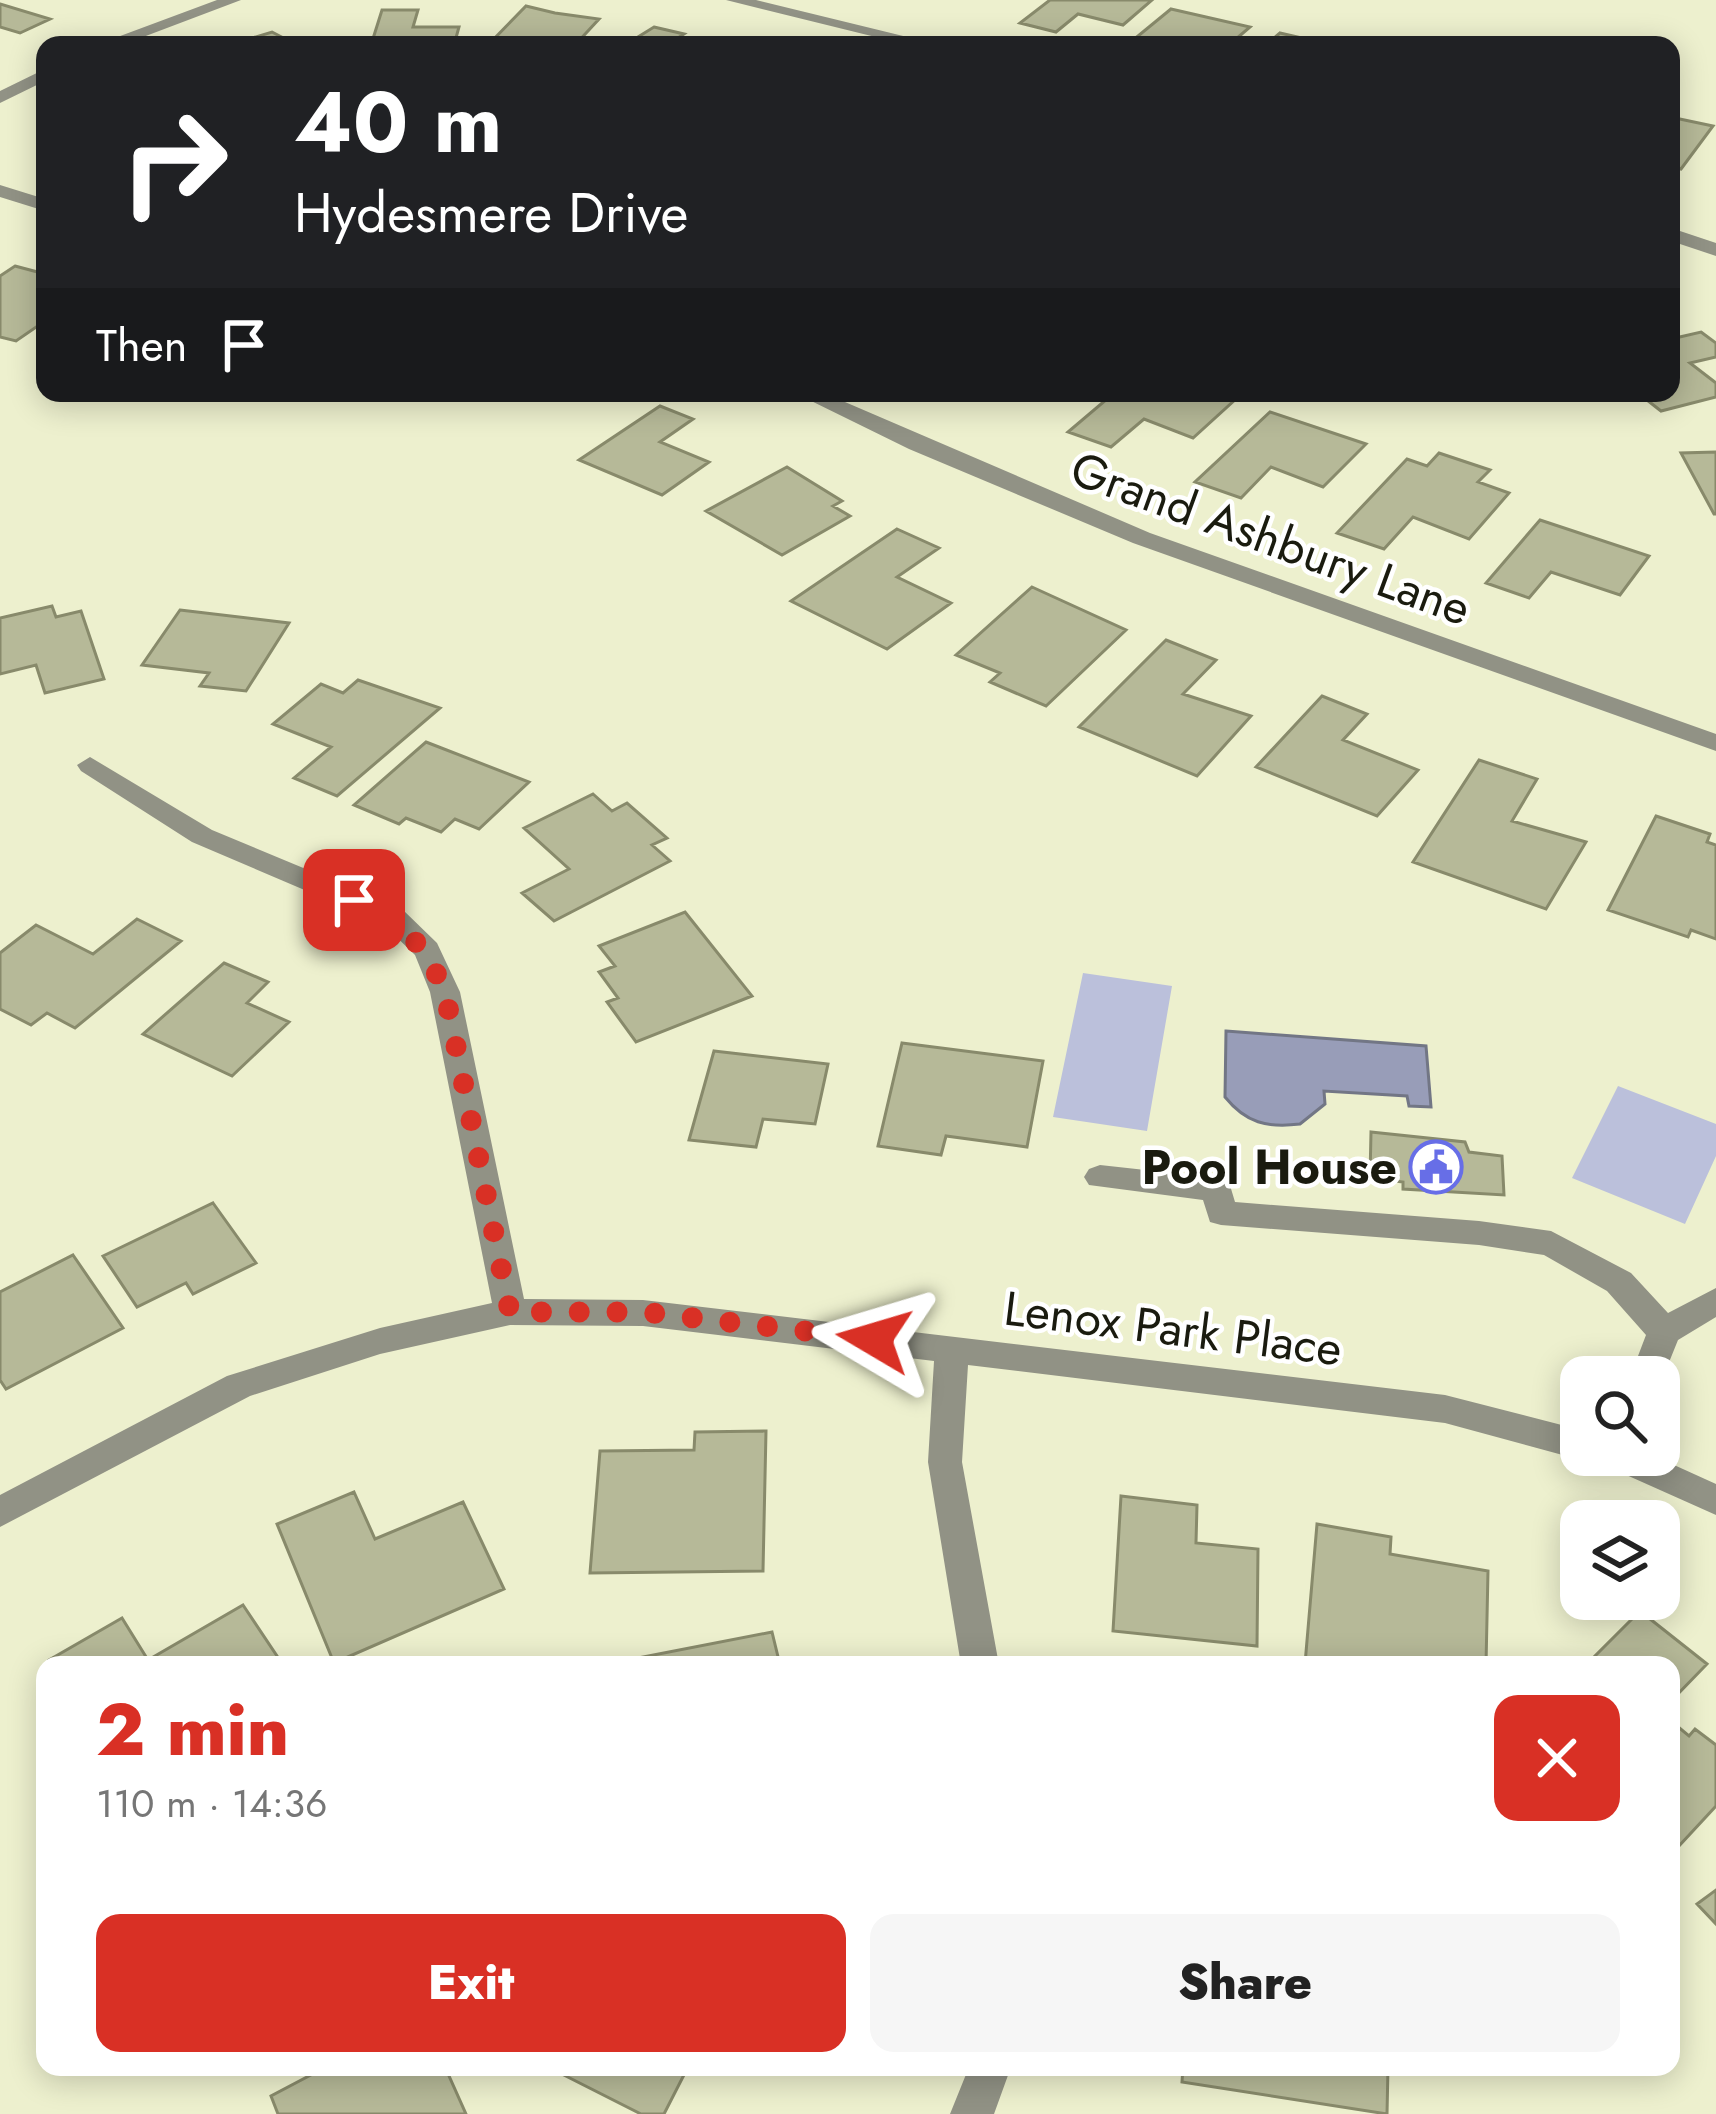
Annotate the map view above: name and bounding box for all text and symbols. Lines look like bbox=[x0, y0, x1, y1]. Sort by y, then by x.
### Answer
text: 40 m bbox=[294, 62, 502, 184]
icon: right bbox=[96, 84, 252, 240]
text: Hydesmere Drive bbox=[294, 174, 688, 252]
icon: arrive bbox=[211, 312, 277, 378]
text: Then bbox=[96, 313, 187, 378]
street label: Grand Ashbury Lane bbox=[1061, 434, 1480, 643]
pin bbox=[303, 849, 405, 951]
icon: arrive bbox=[321, 867, 387, 933]
place label: Pool House bbox=[1141, 1133, 1397, 1202]
public building icon: Pool House bbox=[1408, 1139, 1464, 1195]
street label: Lenox Park Place bbox=[1000, 1274, 1346, 1383]
position arrow bbox=[811, 1276, 937, 1402]
map controls bbox=[1560, 1356, 1680, 1620]
button: search bbox=[1560, 1356, 1680, 1476]
button: layers bbox=[1560, 1500, 1680, 1620]
text: 2 min bbox=[96, 1678, 289, 1782]
button: close bbox=[1494, 1695, 1620, 1821]
text: 110 m · 14:36 bbox=[96, 1775, 327, 1832]
button: Exit bbox=[96, 1914, 846, 2052]
button: Share bbox=[870, 1914, 1620, 2052]

